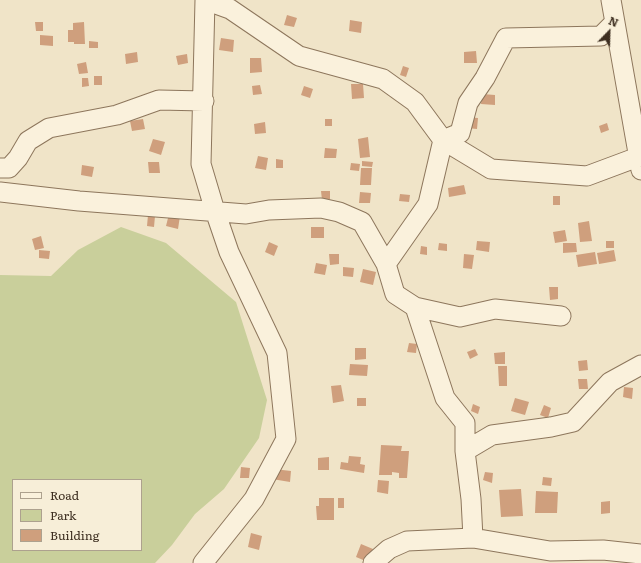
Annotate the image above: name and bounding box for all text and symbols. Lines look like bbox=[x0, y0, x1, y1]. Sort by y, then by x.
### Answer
north arrow bbox=[589, 12, 629, 52]
text: N bbox=[606, 12, 621, 30]
legend bbox=[12, 479, 142, 551]
text: Road bbox=[50, 486, 79, 504]
text: Park bbox=[50, 506, 76, 524]
text: Building bbox=[50, 526, 99, 544]

